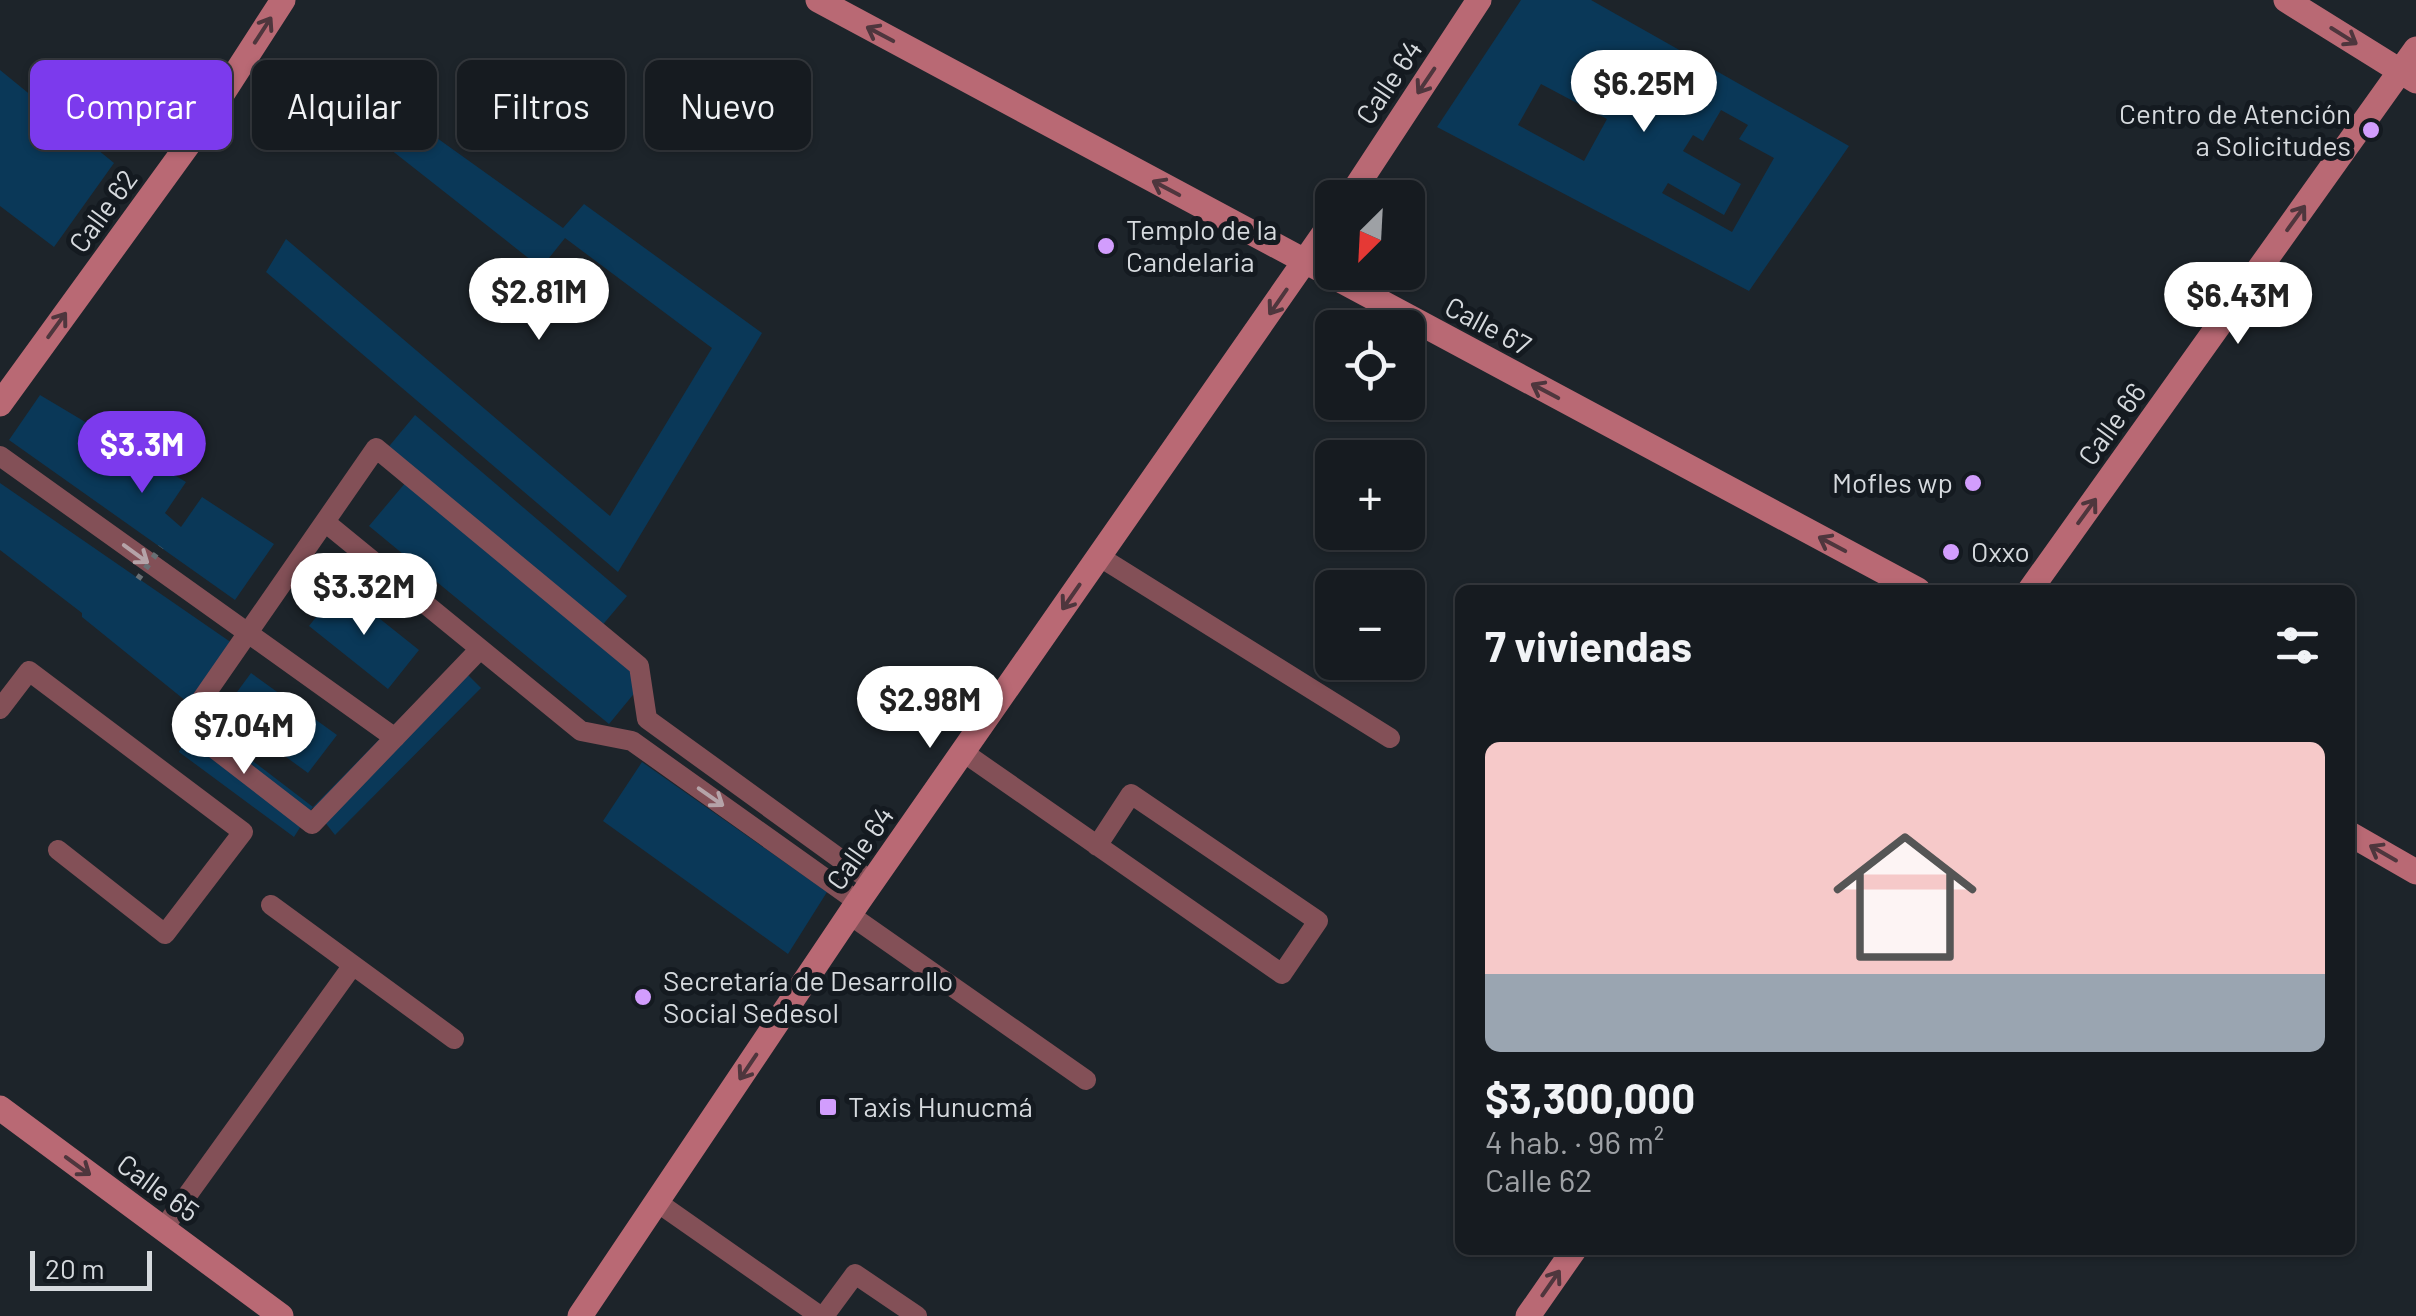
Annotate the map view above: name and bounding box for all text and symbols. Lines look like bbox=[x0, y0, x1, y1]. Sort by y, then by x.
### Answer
one-way arrow bbox=[253, 16, 274, 45]
one-way arrow bbox=[866, 23, 896, 43]
one-way arrow bbox=[2329, 26, 2357, 46]
street label: Calle 64 bbox=[1348, 33, 1429, 130]
pin: $6.25M bbox=[1563, 50, 1725, 135]
chip: Comprar bbox=[30, 60, 232, 150]
chip: Alquilar bbox=[252, 60, 437, 150]
chip: Filtros bbox=[457, 60, 625, 150]
chip: Nuevo bbox=[645, 60, 811, 150]
text: $6.25M bbox=[1593, 63, 1695, 101]
one-way arrow bbox=[1415, 67, 1436, 95]
place label: Centro de Atención a Solicitudes bbox=[2119, 96, 2351, 162]
marker: Centro de Atención a Solicitudes bbox=[2360, 119, 2382, 141]
street label: Calle 62 bbox=[61, 162, 144, 258]
one-way arrow bbox=[1152, 178, 1182, 197]
north arrow bbox=[1315, 180, 1425, 290]
map controls bbox=[1315, 180, 1425, 680]
one-way arrow bbox=[2286, 205, 2307, 232]
place label: Templo de la Candelaria bbox=[1126, 212, 1277, 278]
marker: Templo de la Candelaria bbox=[1095, 235, 1117, 257]
pin: $2.81M bbox=[458, 258, 620, 343]
pin: $6.43M bbox=[2157, 262, 2319, 347]
text: $2.81M bbox=[491, 271, 587, 309]
text: $6.43M bbox=[2186, 275, 2290, 313]
one-way arrow bbox=[1268, 288, 1289, 316]
street label: Calle 67 bbox=[1440, 288, 1537, 362]
button: locate bbox=[1315, 310, 1425, 420]
one-way arrow bbox=[46, 312, 67, 339]
street label: Calle 66 bbox=[2070, 376, 2152, 471]
one-way arrow bbox=[1531, 381, 1561, 400]
pin: $3.3M bbox=[72, 411, 212, 496]
text: $3.3M bbox=[100, 424, 184, 462]
button: + bbox=[1315, 440, 1425, 550]
place label: Mofles wp bbox=[1832, 465, 1953, 499]
marker: Mofles wp bbox=[1962, 472, 1984, 494]
one-way arrow bbox=[2076, 497, 2097, 525]
one-way arrow bbox=[1818, 534, 1848, 553]
place label: Oxxo bbox=[1971, 534, 2030, 568]
marker: Oxxo bbox=[1940, 541, 1962, 563]
one-way arrow bbox=[122, 543, 150, 564]
pin: $3.32M bbox=[283, 553, 445, 638]
text: $3.32M bbox=[313, 566, 415, 604]
button: − bbox=[1315, 570, 1425, 680]
one-way arrow bbox=[1061, 583, 1082, 611]
icon: filters bbox=[2270, 618, 2325, 673]
text: 7 viviendas bbox=[1485, 620, 1692, 670]
pin: $2.98M bbox=[849, 666, 1011, 751]
text: $2.98M bbox=[879, 679, 981, 717]
pin: $7.04M bbox=[163, 692, 325, 777]
text: $7.04M bbox=[194, 705, 294, 743]
one-way arrow bbox=[697, 787, 725, 808]
street label: Calle 64 bbox=[818, 799, 900, 896]
icon: home bbox=[1815, 807, 1995, 987]
one-way arrow bbox=[2369, 842, 2398, 862]
place label: Secretaría de Desarrollo Social Sedesol bbox=[663, 963, 953, 1029]
marker: Secretaría de Desarrollo Social Sedesol bbox=[632, 986, 654, 1008]
one-way arrow bbox=[738, 1052, 759, 1080]
text: $3,300,000 bbox=[1485, 1072, 1695, 1122]
place label: Taxis Hunucmá bbox=[848, 1089, 1033, 1123]
marker: Taxis Hunucmá bbox=[817, 1096, 839, 1118]
text: 4 hab. · 96 m² bbox=[1485, 1122, 1664, 1160]
street label: Calle 65 bbox=[111, 1146, 206, 1228]
one-way arrow bbox=[64, 1156, 92, 1177]
text: Calle 62 bbox=[1485, 1160, 1592, 1198]
scale bar bbox=[30, 1246, 152, 1290]
text: 20 m bbox=[45, 1251, 105, 1285]
one-way arrow bbox=[1540, 1270, 1561, 1297]

